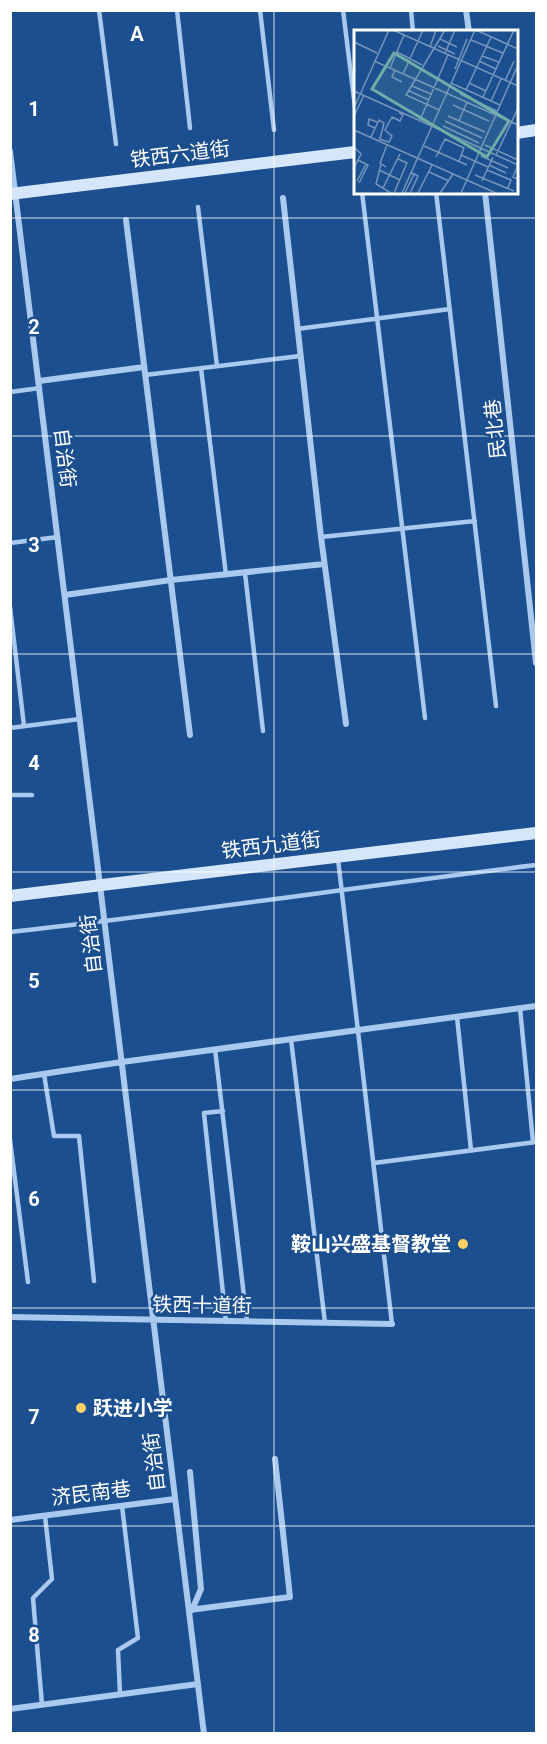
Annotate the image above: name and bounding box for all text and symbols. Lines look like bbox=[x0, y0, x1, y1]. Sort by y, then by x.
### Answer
text: A bbox=[130, 22, 144, 46]
inset map bbox=[354, 30, 517, 194]
text: 1 bbox=[28, 97, 40, 121]
street label: 铁西六道街 bbox=[129, 136, 231, 172]
text: 2 bbox=[28, 315, 40, 339]
street label: 民北巷 bbox=[480, 398, 510, 460]
street label: 自治街 bbox=[49, 427, 81, 489]
text: 3 bbox=[28, 533, 40, 557]
text: 4 bbox=[28, 751, 40, 775]
street label: 铁西九道街 bbox=[220, 827, 322, 863]
street label: 自治街 bbox=[75, 913, 107, 975]
text: 5 bbox=[28, 969, 40, 993]
text: 6 bbox=[28, 1187, 40, 1211]
place label: 鞍山兴盛基督教堂 bbox=[291, 1232, 451, 1256]
marker: 鞍山兴盛基督教堂 bbox=[456, 1237, 470, 1251]
street label: 铁西十道街 bbox=[152, 1292, 252, 1318]
place label: 跃进小学 bbox=[93, 1396, 173, 1420]
marker: 跃进小学 bbox=[74, 1401, 88, 1415]
text: 7 bbox=[28, 1405, 40, 1429]
street label: 自治街 bbox=[138, 1431, 170, 1493]
street label: 济民南巷 bbox=[50, 1476, 132, 1510]
text: 8 bbox=[28, 1623, 40, 1647]

